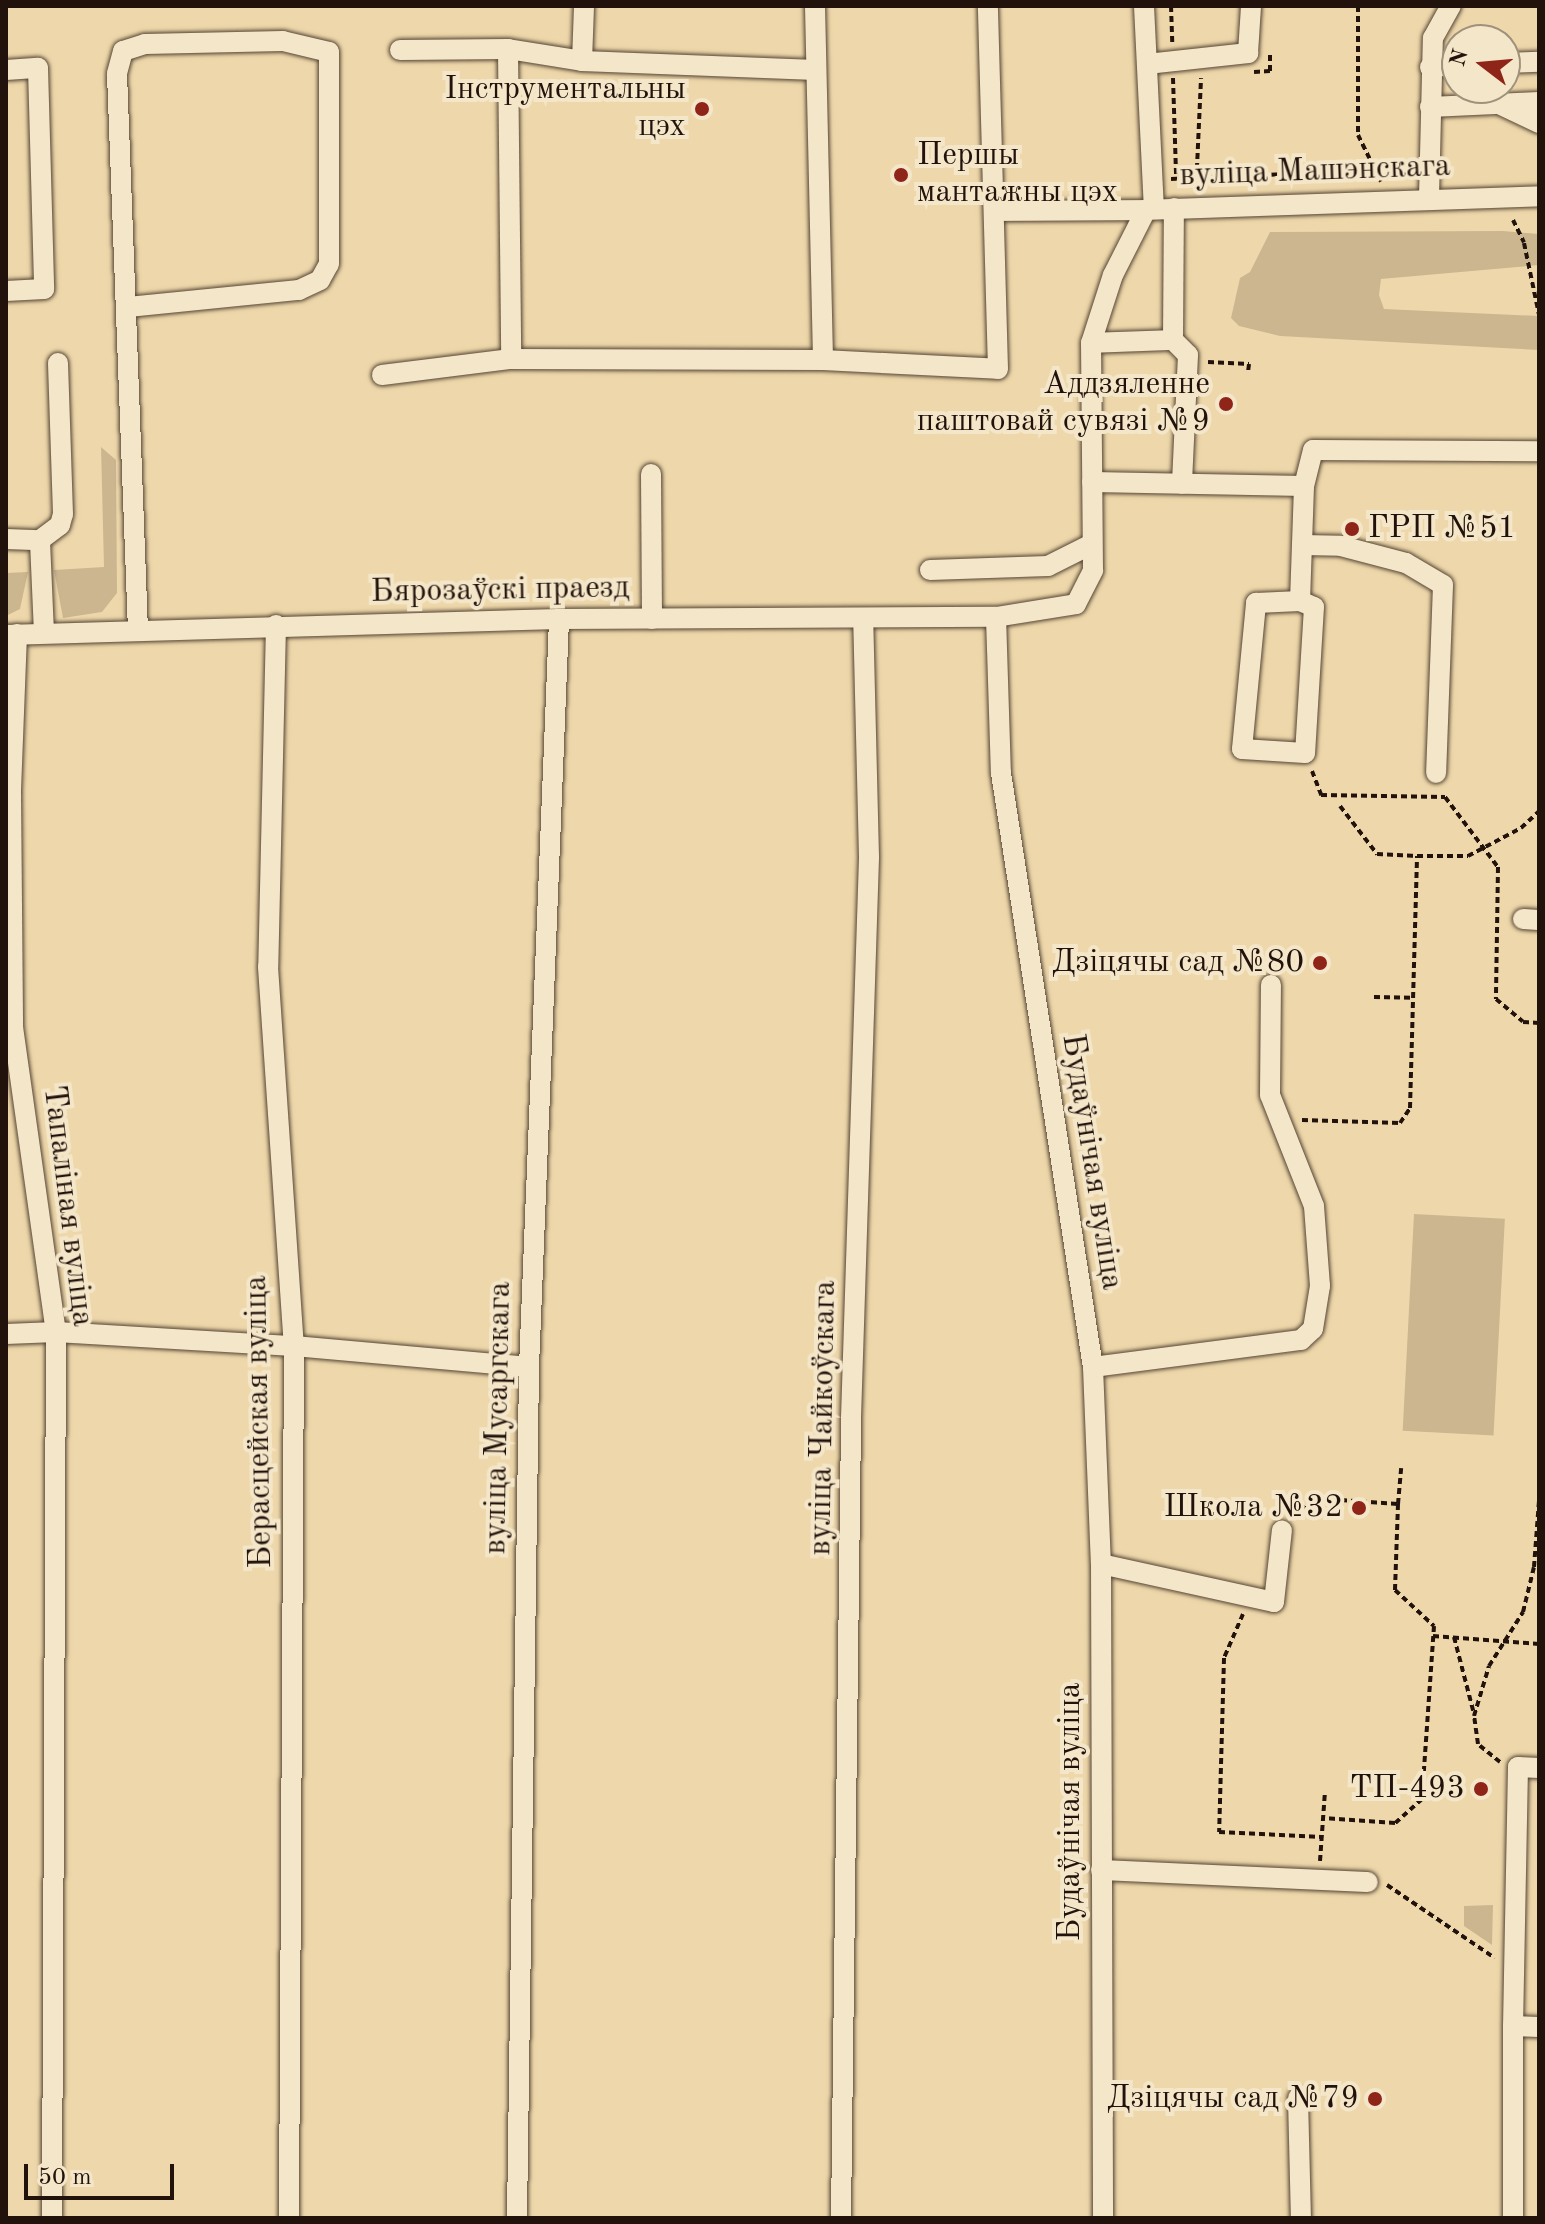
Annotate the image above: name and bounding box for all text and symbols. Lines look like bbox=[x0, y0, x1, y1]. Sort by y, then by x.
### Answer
north arrow bbox=[1441, 24, 1521, 104]
text: N bbox=[1447, 47, 1473, 69]
place label: Інструментальны цэх bbox=[444, 72, 686, 147]
marker: Інструментальны цэх bbox=[693, 100, 711, 118]
place label: Першы мантажны цэх bbox=[917, 138, 1118, 213]
street label: вуліца Машэнскага bbox=[1179, 148, 1451, 196]
marker: Першы мантажны цэх bbox=[892, 166, 910, 184]
place label: Аддзяленне паштовай сувязі №9 bbox=[917, 367, 1210, 442]
marker: Аддзяленне паштовай сувязі №9 bbox=[1217, 395, 1235, 413]
place label: ГРП №51 bbox=[1368, 510, 1516, 548]
marker: ГРП №51 bbox=[1343, 520, 1361, 538]
street label: Бярозаўскі праезд bbox=[370, 570, 630, 612]
place label: Дзіцячы сад №80 bbox=[1052, 944, 1304, 982]
marker: Дзіцячы сад №80 bbox=[1311, 954, 1329, 972]
street label: Будаўнічая вуліца bbox=[1052, 1031, 1130, 1293]
street label: Тапаліная вуліца bbox=[33, 1083, 101, 1329]
street label: Берасцейская вуліца bbox=[238, 1275, 282, 1569]
street label: вуліца Чайкоўскага bbox=[802, 1280, 846, 1556]
street label: вуліца Мусаргскага bbox=[477, 1281, 521, 1555]
place label: Школа №32 bbox=[1164, 1489, 1343, 1527]
marker: Школа №32 bbox=[1350, 1499, 1368, 1517]
street label: Будаўнічая вуліца bbox=[1052, 1683, 1090, 1941]
place label: ТП-493 bbox=[1349, 1770, 1465, 1808]
marker: ТП-493 bbox=[1472, 1780, 1490, 1798]
place label: Дзіцячы сад №79 bbox=[1107, 2080, 1359, 2118]
marker: Дзіцячы сад №79 bbox=[1366, 2090, 1384, 2108]
scale bar bbox=[28, 2148, 178, 2198]
text: 50 m bbox=[38, 2166, 92, 2190]

